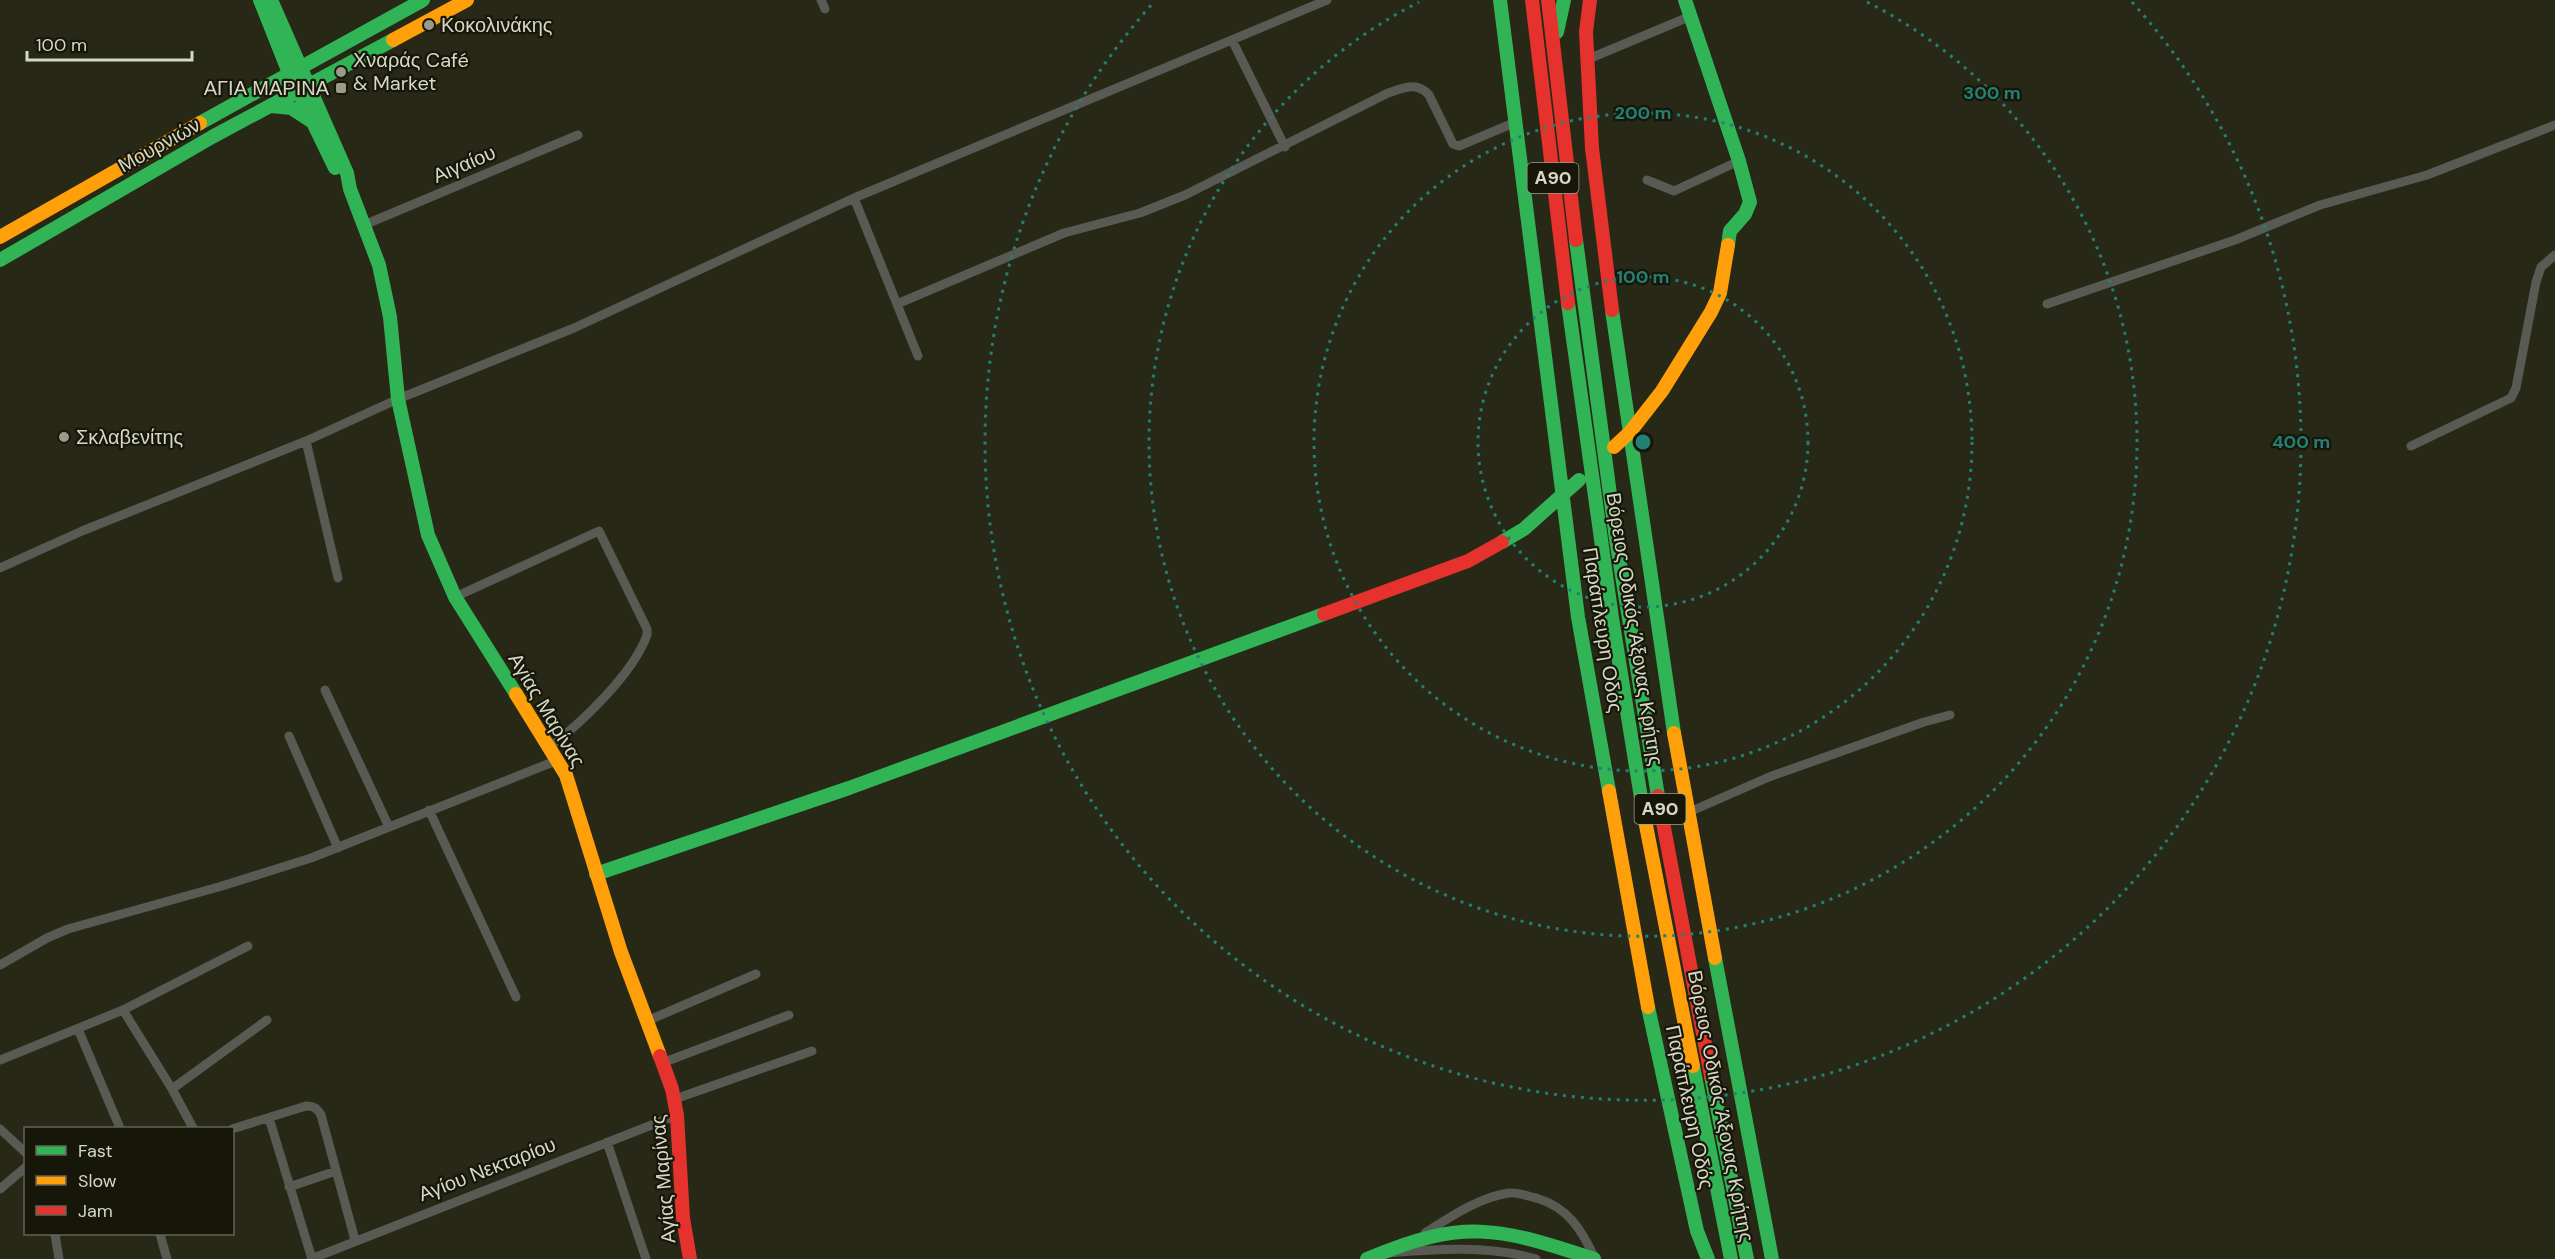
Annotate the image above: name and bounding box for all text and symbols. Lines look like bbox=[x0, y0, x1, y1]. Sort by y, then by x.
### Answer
place label: Κοκολινάκης bbox=[441, 12, 553, 38]
marker: Κοκολινάκης bbox=[422, 18, 436, 32]
scale bar bbox=[27, 24, 192, 62]
text: 100 m bbox=[36, 33, 87, 57]
place label: Χναράς Café & Market bbox=[353, 47, 469, 96]
marker: Χναράς Café & Market bbox=[334, 65, 348, 79]
place label: ΑΓΙΑ ΜΑΡΙΝΑ bbox=[204, 75, 330, 101]
marker: ΑΓΙΑ ΜΑΡΙΝΑ bbox=[334, 81, 348, 95]
text: 300 m bbox=[1963, 81, 2021, 105]
text: 200 m bbox=[1615, 101, 1671, 125]
street label: Μουρνιών bbox=[113, 112, 205, 178]
street label: Αιγαίου bbox=[429, 139, 499, 189]
road number: Α90 bbox=[1528, 163, 1578, 193]
text: 100 m bbox=[1616, 265, 1670, 289]
place label: Σκλαβενίτης bbox=[76, 424, 184, 450]
marker: Σκλαβενίτης bbox=[57, 430, 71, 444]
text: 400 m bbox=[2272, 430, 2330, 454]
centre of rings bbox=[1633, 432, 1653, 452]
street label: Βόρειος Οδικός Άξονας Κρήτης bbox=[1601, 491, 1669, 768]
street label: Παράπλευρη Οδός bbox=[1577, 545, 1629, 715]
street label: Αγίας Μαρίνας bbox=[503, 648, 592, 772]
road number: Α90 bbox=[1634, 794, 1686, 824]
street label: Βόρειος Οδικός Άξονας Κρήτης bbox=[1682, 968, 1760, 1244]
street label: Παράπλευρη Οδός bbox=[1660, 1023, 1720, 1192]
street label: Αγίας Μαρίνας bbox=[644, 1113, 682, 1244]
legend bbox=[24, 1127, 234, 1235]
street label: Αγίου Νεκταρίου bbox=[415, 1131, 559, 1207]
text: Fast bbox=[78, 1139, 113, 1163]
text: Slow bbox=[78, 1169, 117, 1193]
text: Jam bbox=[78, 1199, 113, 1223]

